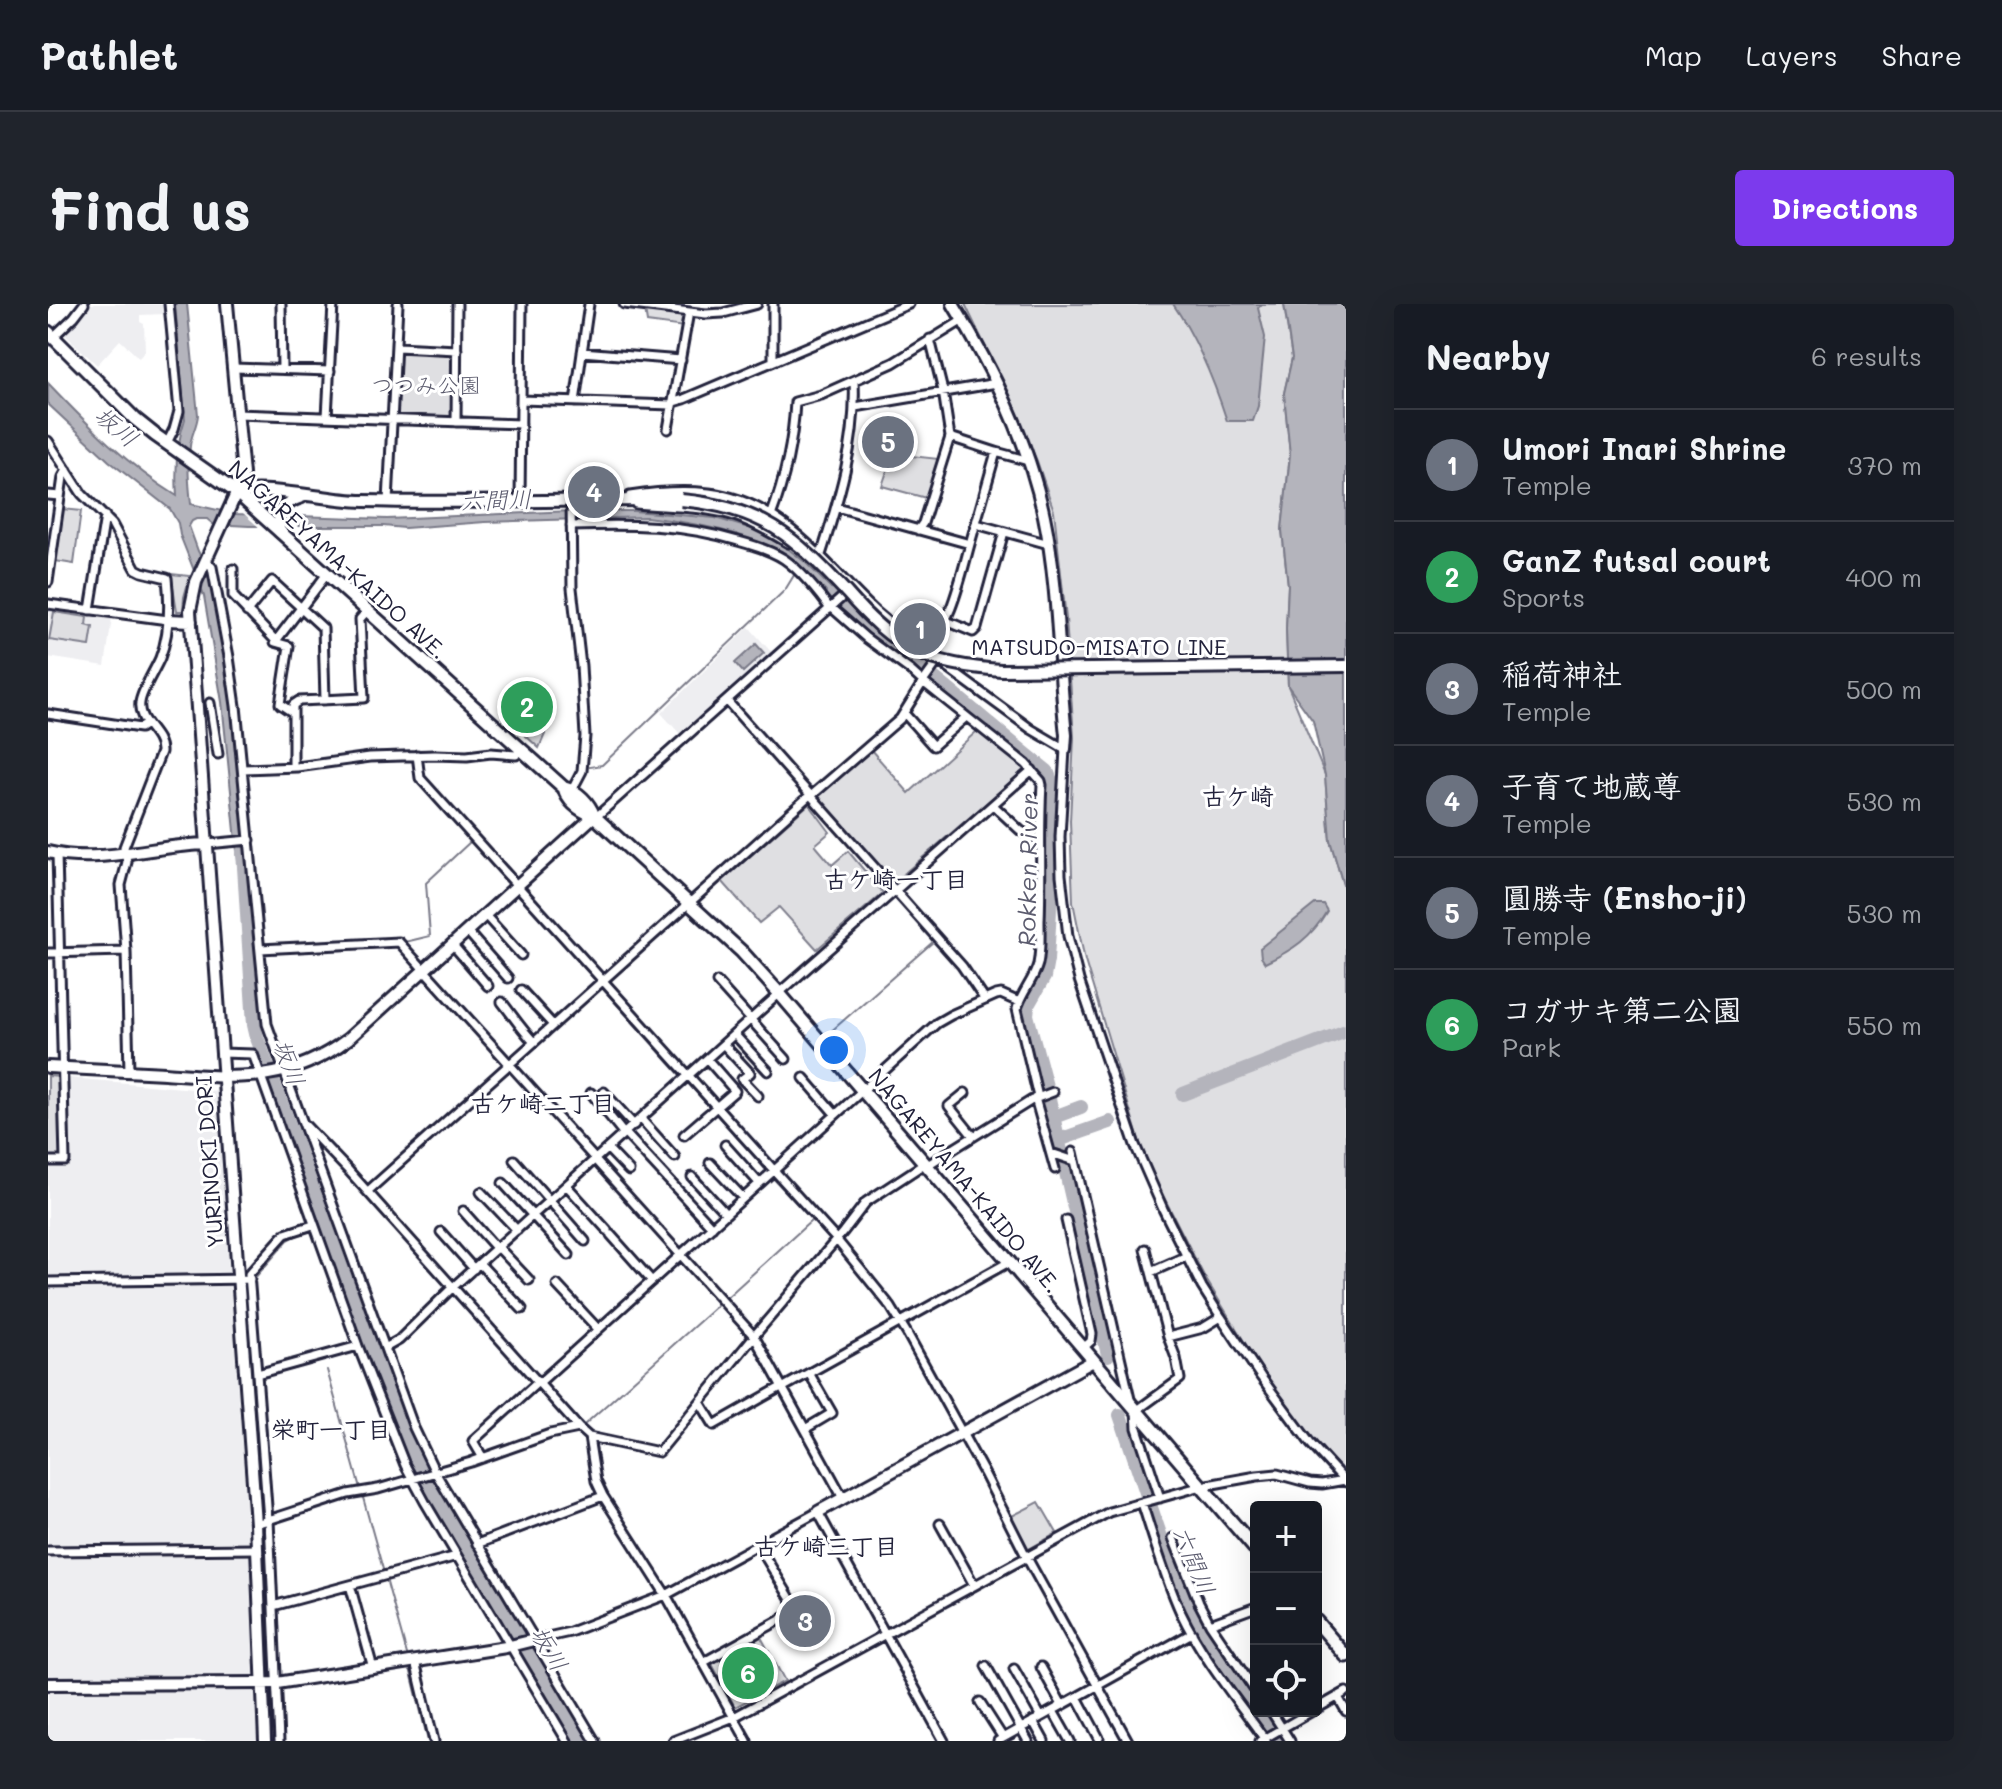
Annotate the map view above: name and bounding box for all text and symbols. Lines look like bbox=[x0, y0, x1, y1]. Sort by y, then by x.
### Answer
text: Pathlet bbox=[40, 30, 178, 80]
text: Map bbox=[1645, 37, 1702, 73]
text: Layers bbox=[1746, 37, 1838, 73]
text: Share bbox=[1882, 37, 1962, 73]
button: Directions bbox=[1735, 170, 1954, 246]
text: Find us bbox=[48, 172, 251, 245]
text: Nearby bbox=[1426, 334, 1551, 379]
text: 6 results bbox=[1811, 339, 1922, 373]
park label: つつみ公園 bbox=[371, 370, 481, 399]
water label: 坂川 bbox=[89, 399, 145, 453]
pin: 5 bbox=[862, 412, 914, 472]
text: Umori Inari Shrine bbox=[1502, 428, 1786, 468]
text: 1 bbox=[1446, 448, 1458, 482]
text: 370 m bbox=[1847, 448, 1922, 482]
street label: NAGAREYAMA-KAIDO AVE. bbox=[223, 453, 453, 665]
pin: 4 bbox=[568, 462, 620, 522]
text: Temple bbox=[1502, 468, 1592, 502]
water label: 六間川 bbox=[459, 482, 533, 516]
text: GanZ futsal court bbox=[1502, 540, 1771, 580]
text: 2 bbox=[1445, 560, 1459, 594]
text: 400 m bbox=[1846, 560, 1922, 594]
text: Sports bbox=[1502, 580, 1585, 614]
pin: 1 bbox=[894, 599, 946, 659]
street label: MATSUDO-MISATO LINE bbox=[971, 632, 1227, 661]
text: 稲荷神社 bbox=[1502, 653, 1622, 693]
text: 3 bbox=[1444, 672, 1460, 706]
text: 500 m bbox=[1846, 672, 1922, 706]
pin: 2 bbox=[501, 677, 553, 737]
text: Temple bbox=[1502, 694, 1592, 728]
text: 子育て地蔵尊 bbox=[1502, 765, 1682, 805]
district label: 古ケ崎 bbox=[1202, 780, 1274, 811]
text: 4 bbox=[1444, 784, 1460, 818]
text: 530 m bbox=[1847, 784, 1922, 818]
water label: Rokken River bbox=[1010, 793, 1044, 947]
text: Temple bbox=[1502, 806, 1592, 840]
district label: 古ケ崎一丁目 bbox=[824, 863, 968, 894]
text: 圓勝寺 (Ensho-ji) bbox=[1502, 877, 1747, 917]
text: 5 bbox=[1444, 896, 1460, 930]
text: 530 m bbox=[1847, 896, 1922, 930]
text: Temple bbox=[1502, 918, 1592, 952]
text: コガサキ第二公園 bbox=[1502, 989, 1742, 1029]
text: 6 bbox=[1444, 1008, 1460, 1042]
text: 550 m bbox=[1847, 1008, 1922, 1042]
your location bbox=[814, 1030, 854, 1070]
text: Park bbox=[1502, 1030, 1561, 1064]
water label: 坂川 bbox=[267, 1034, 313, 1090]
street label: NAGAREYAMA-KAIDO AVE. bbox=[863, 1062, 1067, 1298]
street label: YURINOKI DORI bbox=[189, 1075, 229, 1249]
district label: 古ケ崎二丁目 bbox=[471, 1087, 615, 1118]
district label: 栄町一丁目 bbox=[271, 1413, 391, 1444]
map controls bbox=[1250, 1501, 1322, 1717]
button: + bbox=[1250, 1501, 1322, 1573]
water label: 六間川 bbox=[1167, 1521, 1223, 1599]
district label: 古ケ崎三丁目 bbox=[754, 1530, 898, 1561]
button: − bbox=[1250, 1573, 1322, 1645]
pin: 3 bbox=[779, 1591, 831, 1651]
water label: 坂川 bbox=[524, 1619, 576, 1677]
pin: 6 bbox=[722, 1643, 774, 1703]
button: locate bbox=[1250, 1645, 1322, 1717]

